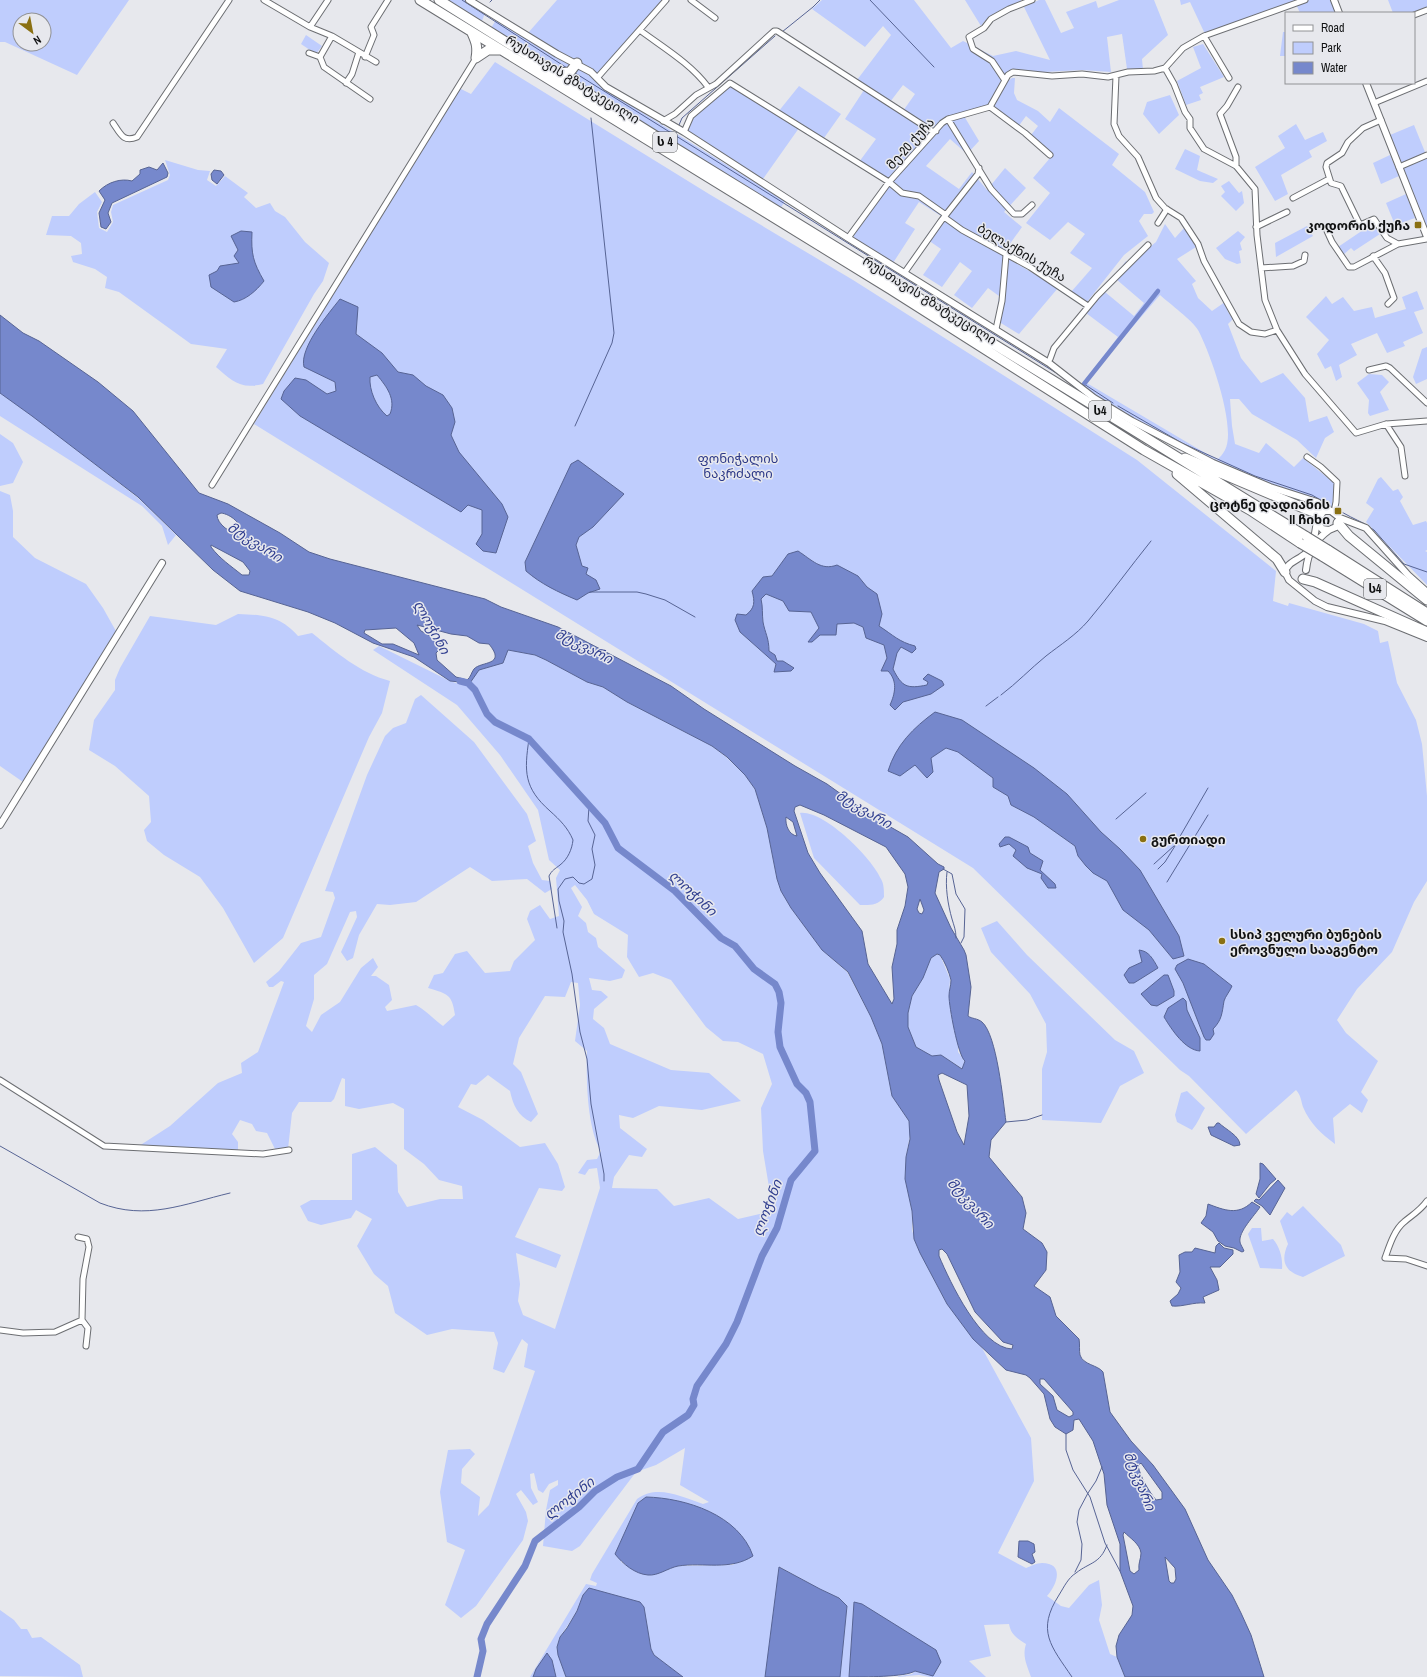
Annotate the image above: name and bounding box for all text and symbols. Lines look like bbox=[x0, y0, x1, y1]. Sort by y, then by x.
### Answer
north arrow bbox=[12, 12, 52, 52]
legend bbox=[1285, 12, 1415, 84]
text: Road bbox=[1321, 20, 1345, 36]
street label: რუსთავის გზატკეცილი bbox=[503, 31, 643, 128]
text: N bbox=[31, 33, 44, 48]
text: Park bbox=[1321, 40, 1341, 56]
text: Water bbox=[1321, 60, 1348, 76]
street label: მე-20 ქუჩა bbox=[883, 114, 938, 173]
road number: ს 4 bbox=[653, 132, 677, 152]
place label: კოდორის ქუჩა bbox=[1306, 217, 1410, 234]
street label: ბელაქნის ქუჩა bbox=[974, 219, 1069, 286]
marker: კოდორის ქუჩა bbox=[1413, 220, 1423, 230]
street label: რუსთავის გზატკეცილი bbox=[860, 252, 1000, 349]
road number: ს4 bbox=[1089, 401, 1111, 421]
park label: ფონიჭალის ნაკრძალი bbox=[698, 450, 779, 482]
place label: ცოტნე დადიანის II ჩიხი bbox=[1210, 496, 1330, 528]
marker: ცოტნე დადიანის II ჩიხი bbox=[1333, 506, 1343, 516]
water label: მტკვარი bbox=[224, 518, 287, 567]
road number: ს4 bbox=[1364, 579, 1386, 599]
water label: ლოჭინი bbox=[410, 597, 455, 658]
water label: მტკვარი bbox=[552, 624, 617, 668]
water label: მტკვარი bbox=[833, 786, 896, 833]
place label: გურთიადი bbox=[1151, 831, 1226, 848]
marker: გურთიადი bbox=[1138, 834, 1148, 844]
water label: ლოჭინი bbox=[665, 866, 721, 920]
place label: სსიპ ველური ბუნების ეროვნული სააგენტო bbox=[1230, 926, 1382, 958]
marker: სსიპ ველური ბუნების ეროვნული სააგენტო bbox=[1217, 936, 1227, 946]
water label: მტკვარი bbox=[944, 1174, 999, 1233]
water label: ლოჭინი bbox=[748, 1176, 786, 1239]
water label: მტკვარი bbox=[1120, 1449, 1160, 1514]
water label: ლოჭინი bbox=[540, 1472, 599, 1523]

